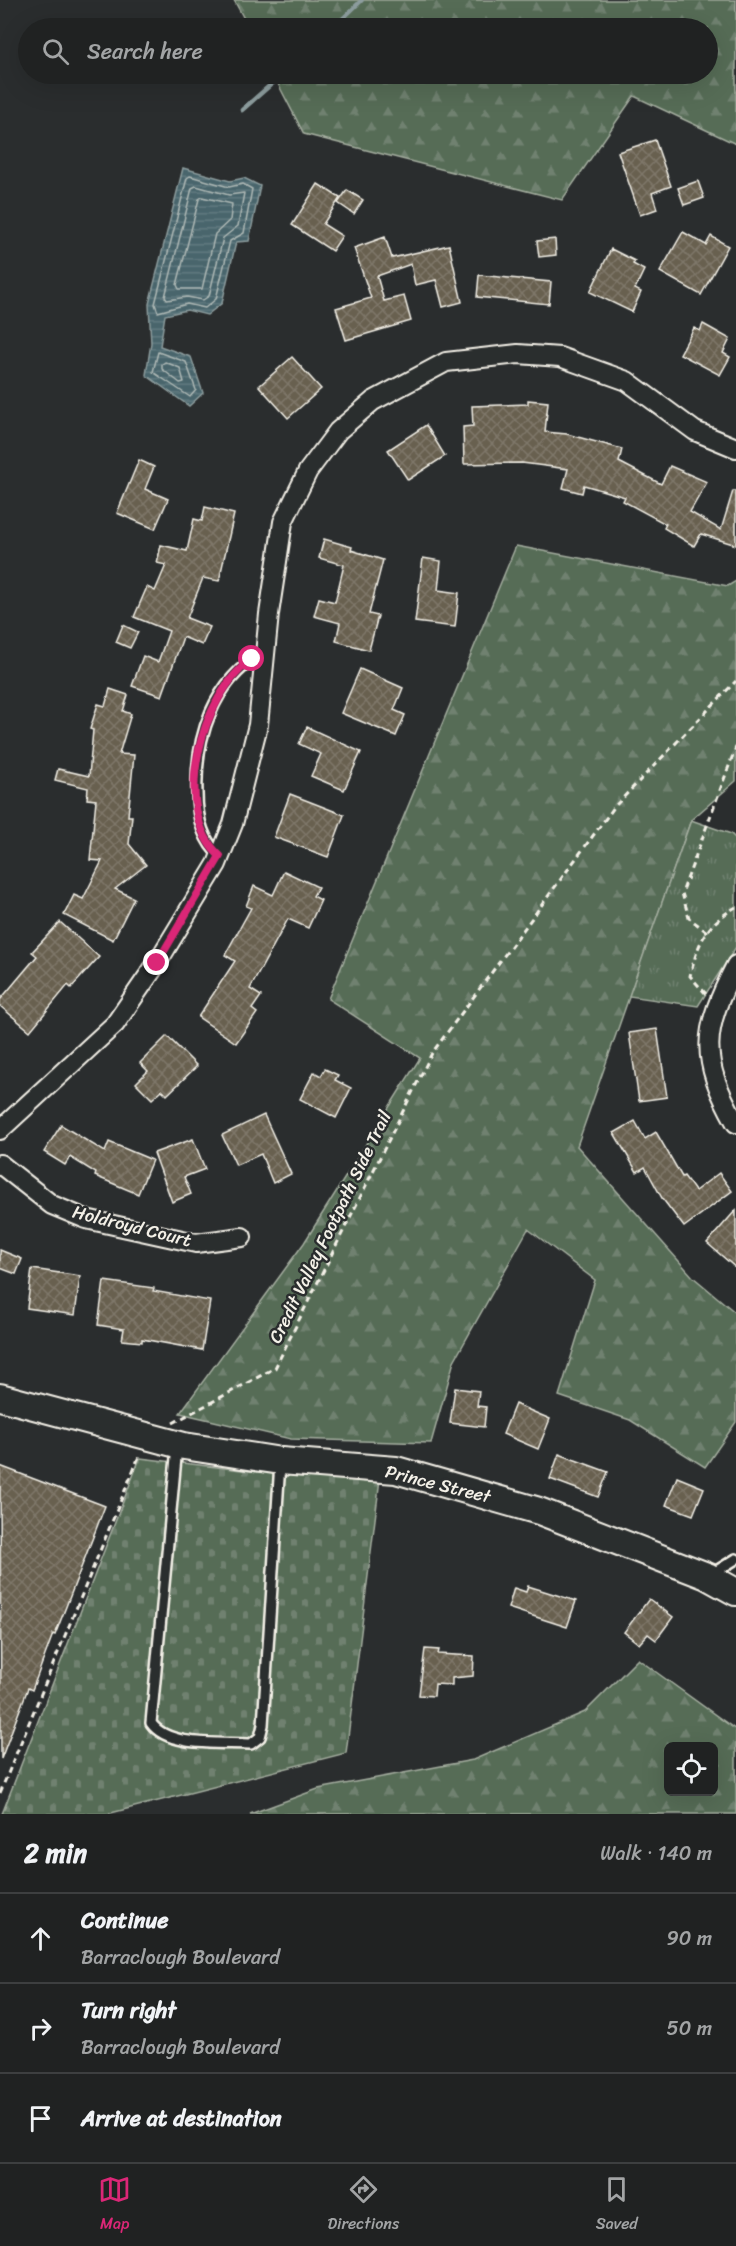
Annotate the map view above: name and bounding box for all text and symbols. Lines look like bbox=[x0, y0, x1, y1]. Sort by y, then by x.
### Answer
search box bbox=[18, 18, 718, 84]
text: Search here bbox=[87, 32, 203, 71]
icon: search bbox=[39, 35, 72, 68]
route start bbox=[238, 645, 264, 671]
route end bbox=[143, 949, 169, 975]
street label: Credit Valley Footpath Side Trail bbox=[260, 1104, 401, 1349]
street label: Holdroyd Court bbox=[69, 1196, 195, 1256]
street label: Prince Street bbox=[382, 1455, 495, 1513]
map controls bbox=[664, 1742, 718, 1796]
button: locate bbox=[664, 1742, 718, 1796]
text: 2 min bbox=[24, 1830, 87, 1876]
text: Walk · 140 m bbox=[600, 1836, 712, 1871]
text: Continue bbox=[81, 1901, 169, 1940]
text: 90 m bbox=[667, 1921, 712, 1956]
icon: ahead bbox=[24, 1922, 57, 1955]
text: Barraclough Boulevard bbox=[81, 1940, 280, 1975]
text: Turn right bbox=[81, 1991, 176, 2030]
text: 50 m bbox=[667, 2011, 712, 2046]
icon: right bbox=[24, 2012, 57, 2045]
text: Barraclough Boulevard bbox=[81, 2030, 280, 2065]
text: Arrive at destination bbox=[81, 2099, 282, 2138]
icon: arrive bbox=[24, 2102, 57, 2135]
tab: Map bbox=[98, 2173, 131, 2238]
tab: Directions bbox=[328, 2173, 399, 2238]
tab: Saved bbox=[596, 2173, 638, 2238]

